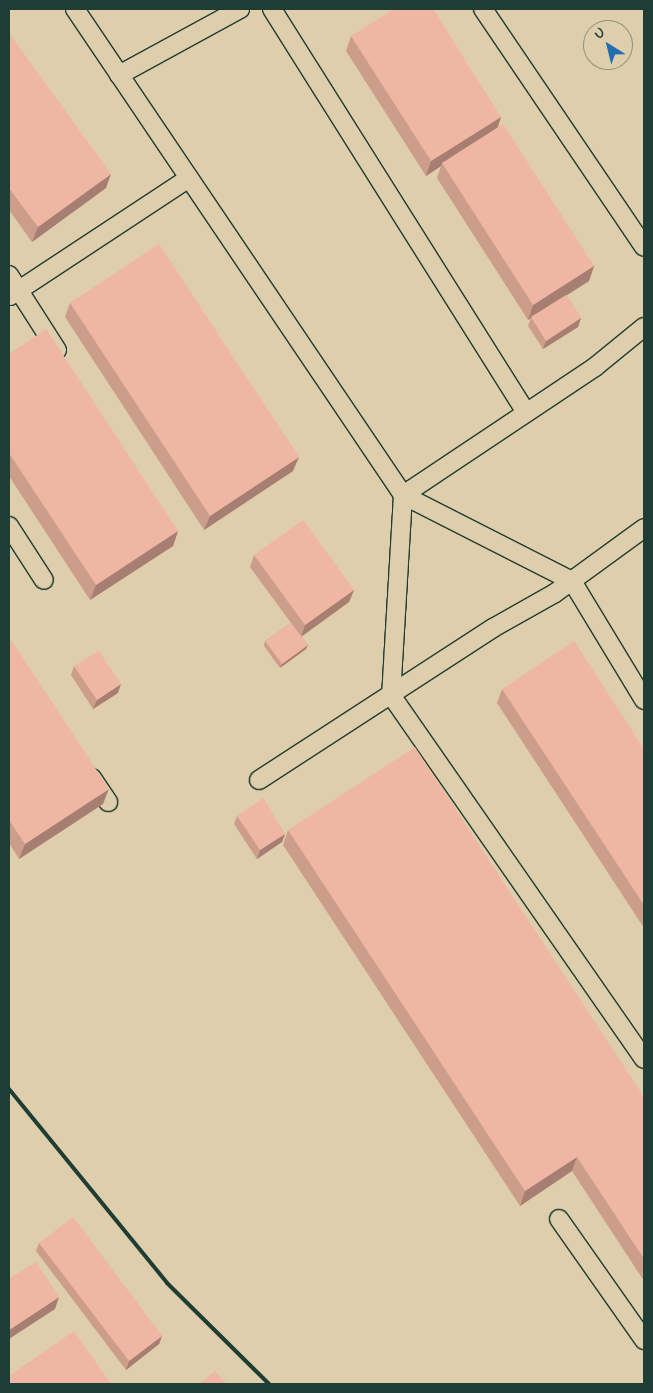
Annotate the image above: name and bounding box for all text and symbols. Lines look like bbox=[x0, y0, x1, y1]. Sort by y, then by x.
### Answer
north arrow bbox=[583, 20, 633, 70]
text: U bbox=[591, 24, 609, 44]

